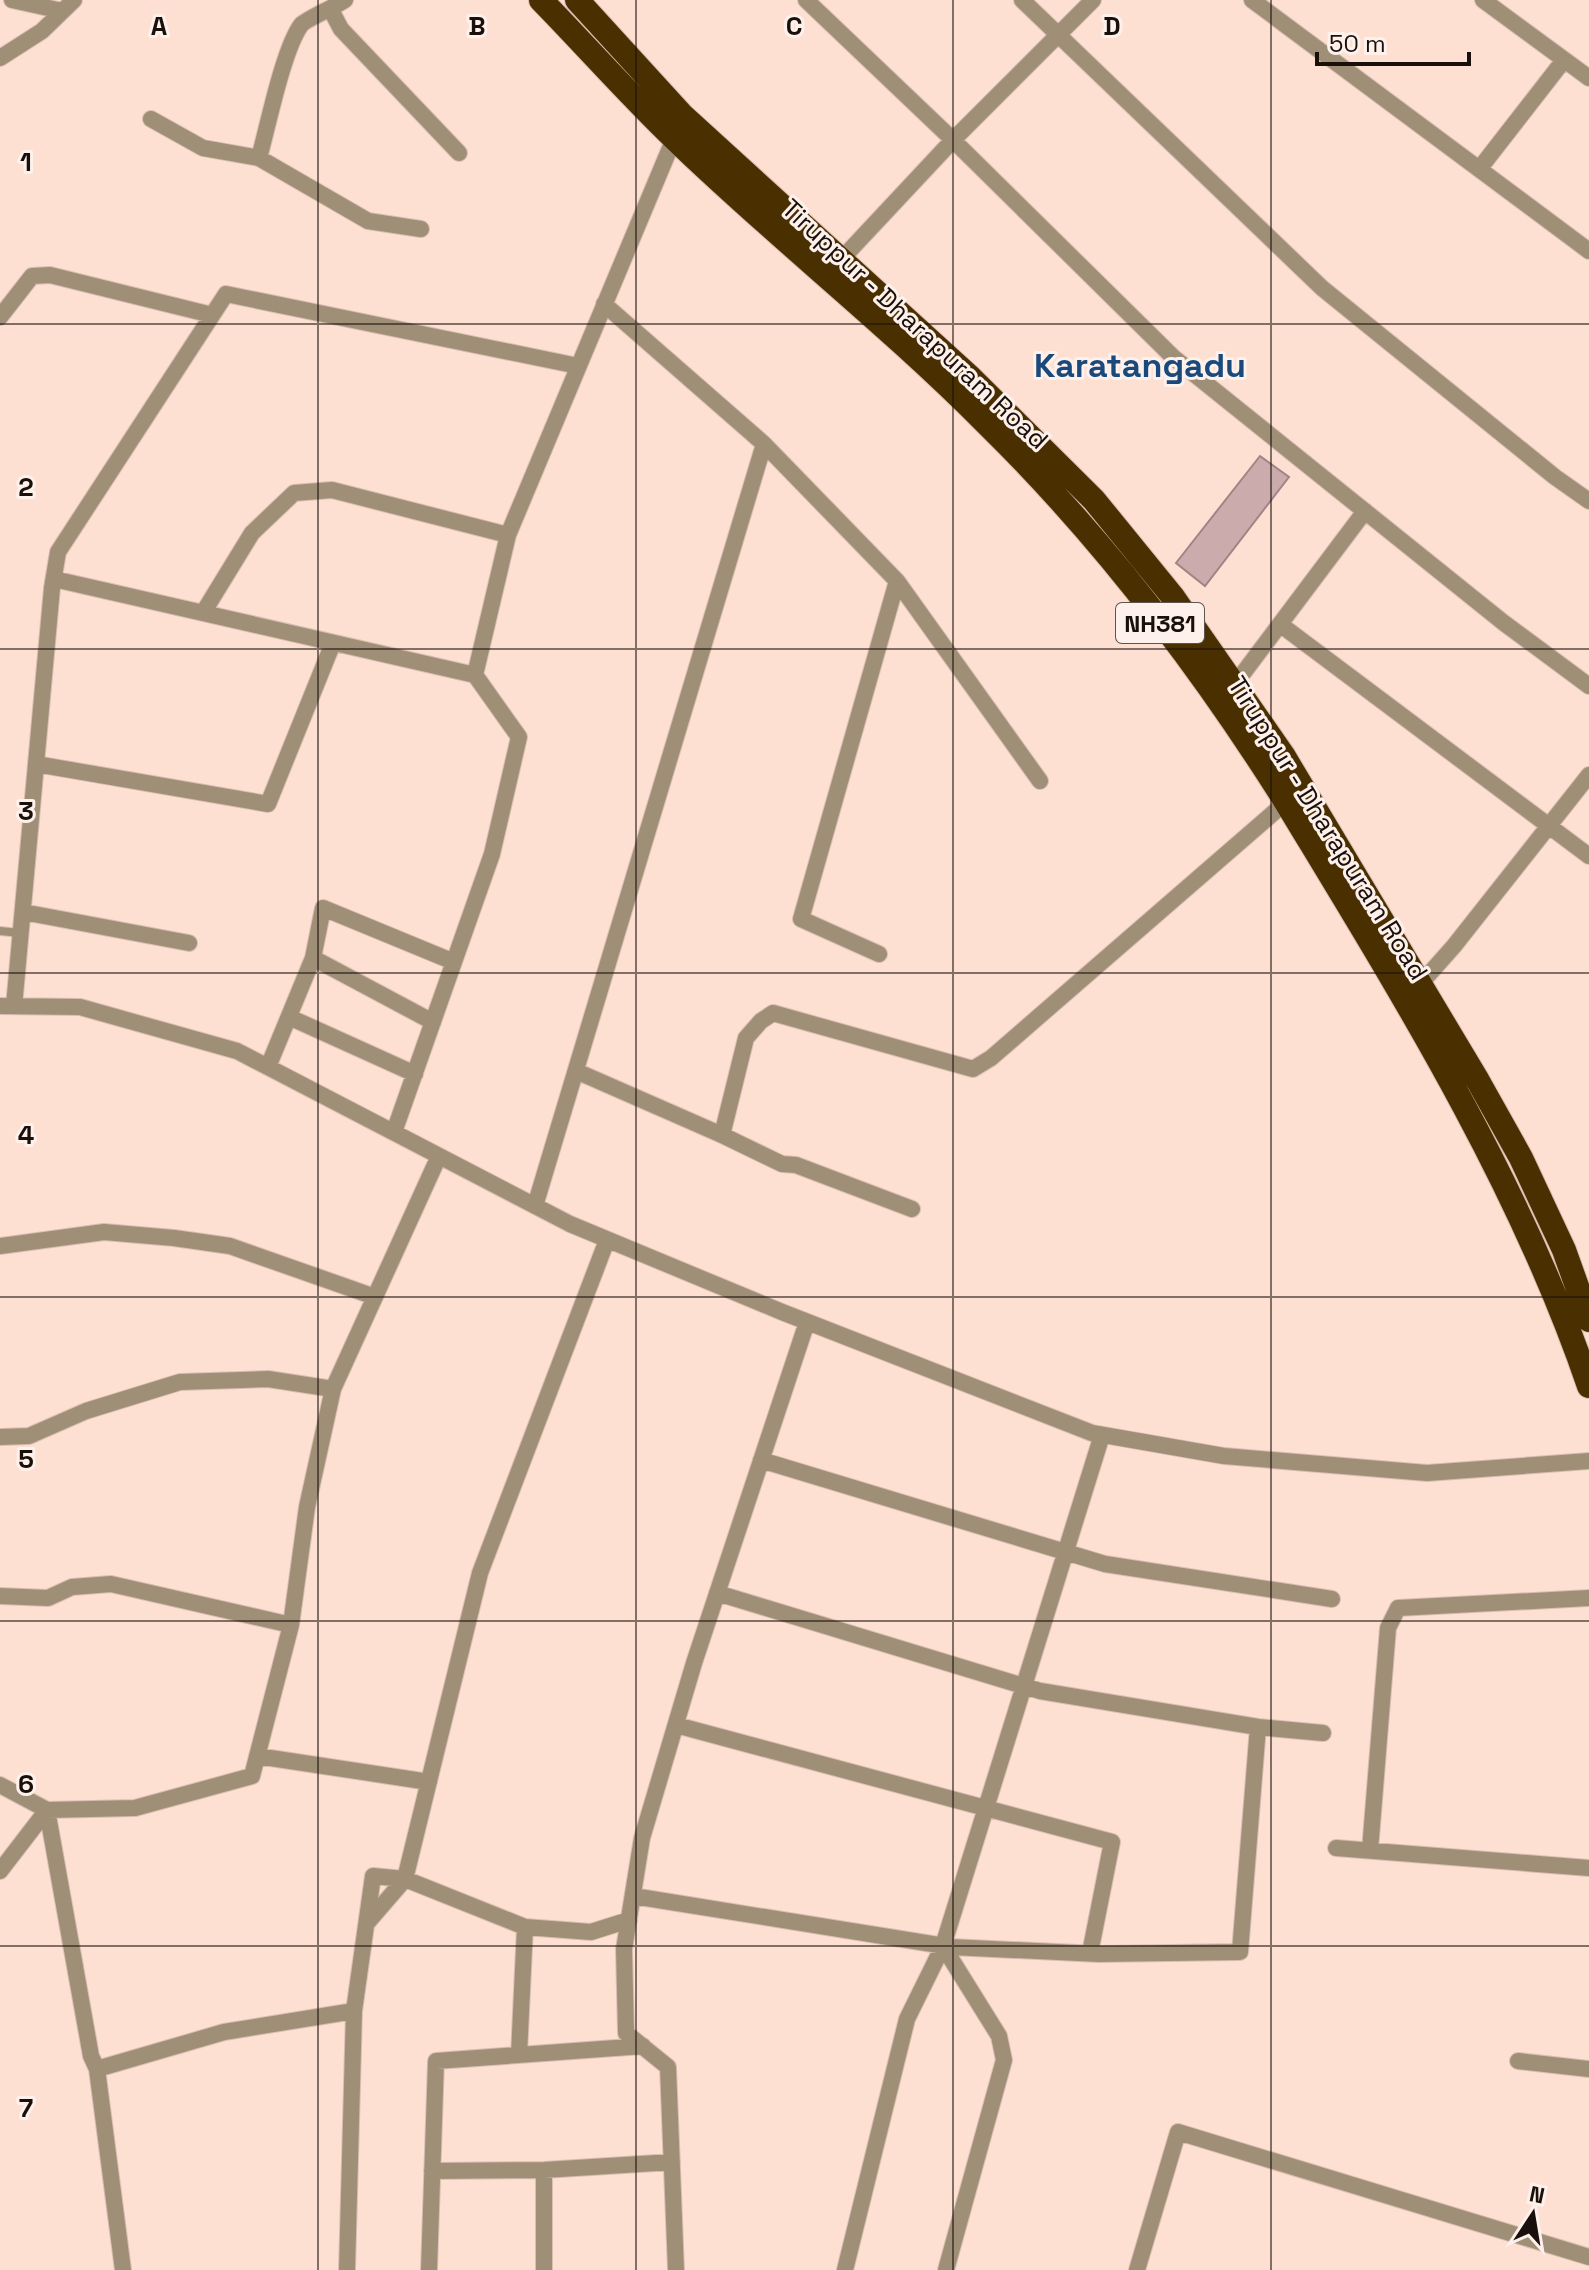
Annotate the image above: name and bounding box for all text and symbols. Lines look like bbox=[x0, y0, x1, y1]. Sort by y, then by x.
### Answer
text: A bbox=[151, 9, 168, 43]
text: B bbox=[468, 9, 486, 43]
text: C bbox=[786, 9, 802, 43]
text: D bbox=[1103, 9, 1121, 43]
scale bar bbox=[1317, 16, 1469, 66]
text: 50 m bbox=[1329, 28, 1386, 59]
text: 1 bbox=[20, 145, 32, 179]
street label: Tiruppur - Dharapuram Road bbox=[775, 191, 1055, 457]
district label: Karatangadu bbox=[1034, 344, 1246, 387]
text: 2 bbox=[18, 470, 34, 504]
road number: NH381 bbox=[1116, 603, 1204, 643]
street label: Tiruppur - Dharapuram Road bbox=[1220, 670, 1436, 986]
text: 3 bbox=[18, 794, 34, 828]
text: 4 bbox=[18, 1118, 34, 1152]
text: 5 bbox=[18, 1442, 34, 1476]
text: 6 bbox=[18, 1767, 34, 1801]
text: 7 bbox=[19, 2091, 33, 2125]
north arrow bbox=[1493, 2174, 1573, 2254]
text: N bbox=[1527, 2179, 1547, 2210]

